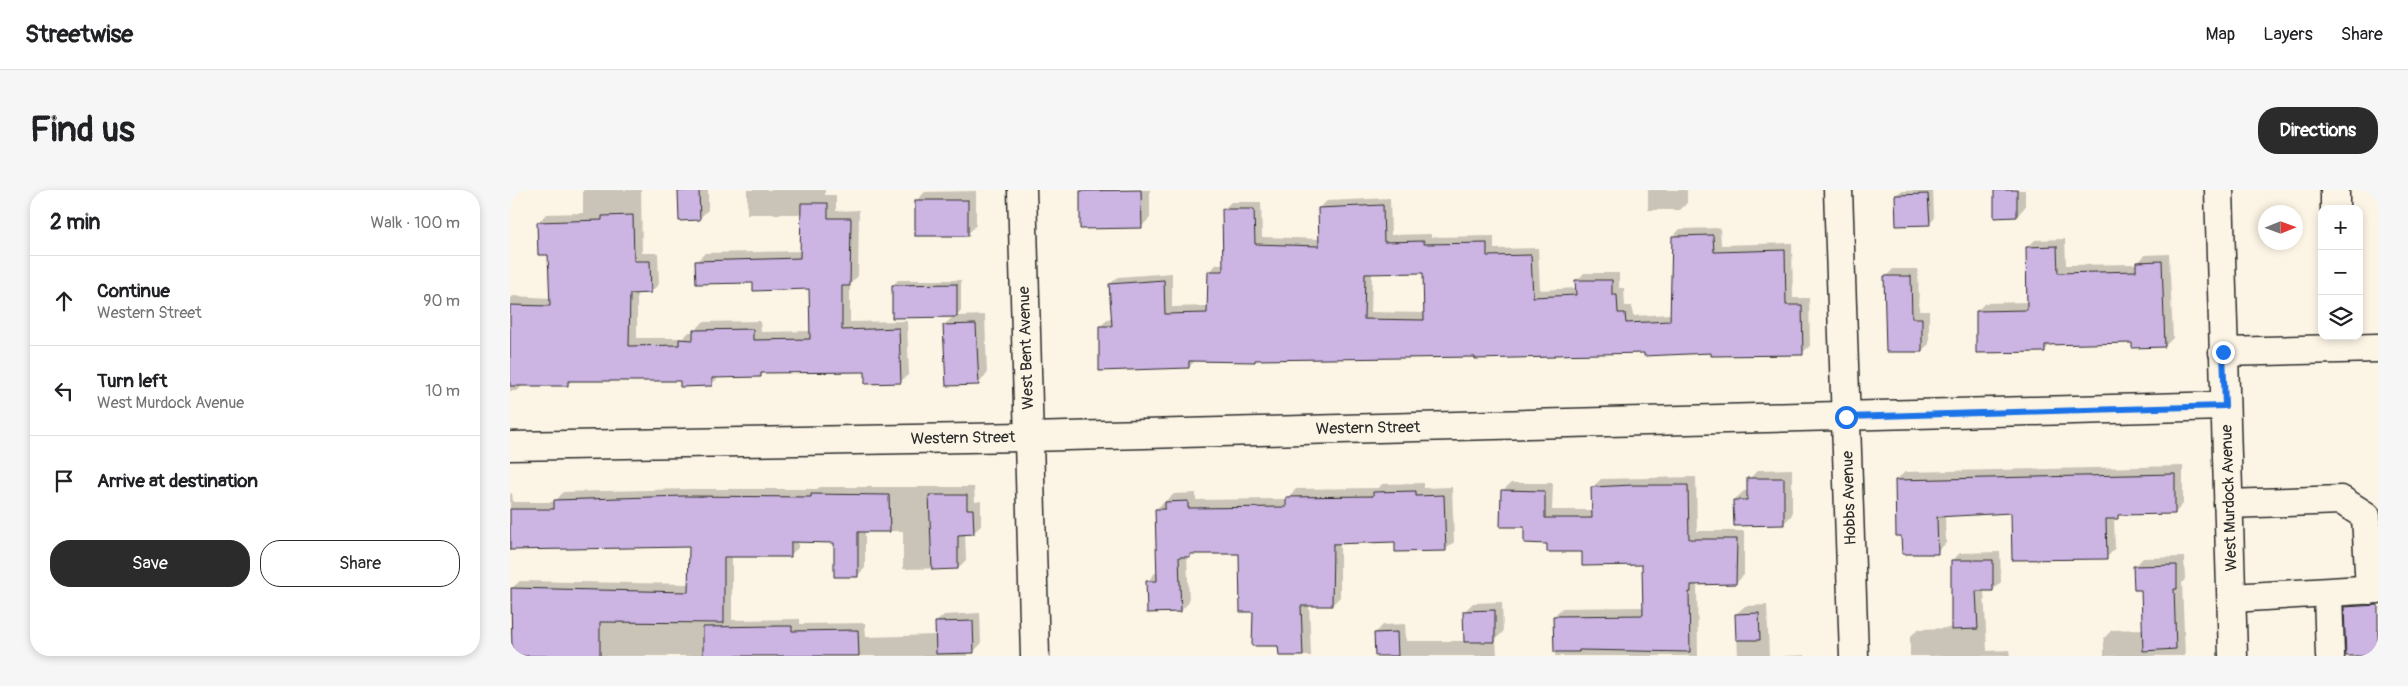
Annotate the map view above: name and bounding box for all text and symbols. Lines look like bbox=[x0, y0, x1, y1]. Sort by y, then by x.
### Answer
text: Streetwise bbox=[25, 20, 133, 49]
text: Map bbox=[2206, 23, 2235, 46]
text: Layers bbox=[2263, 23, 2313, 46]
text: Share bbox=[2341, 23, 2383, 46]
button: Directions bbox=[2258, 107, 2378, 154]
text: Find us bbox=[30, 108, 135, 152]
north arrow bbox=[2258, 205, 2303, 250]
map controls bbox=[2318, 205, 2363, 340]
button: + bbox=[2318, 205, 2363, 250]
text: 2 min bbox=[50, 209, 100, 236]
text: Walk · 100 m bbox=[371, 213, 460, 233]
button: − bbox=[2318, 250, 2363, 295]
text: Continue bbox=[97, 279, 170, 303]
street label: West Bent Avenue bbox=[1014, 286, 1038, 410]
icon: ahead bbox=[50, 287, 78, 315]
text: 90 m bbox=[423, 291, 460, 311]
button: layers bbox=[2318, 295, 2363, 340]
text: Western Street bbox=[97, 303, 202, 323]
route end bbox=[2212, 341, 2235, 364]
text: Turn left bbox=[97, 369, 167, 393]
icon: left bbox=[50, 377, 78, 405]
text: 10 m bbox=[425, 381, 460, 401]
text: West Murdock Avenue bbox=[97, 393, 244, 413]
route start bbox=[1835, 406, 1858, 429]
street label: Western Street bbox=[1315, 417, 1421, 439]
street label: West Murdock Avenue bbox=[2216, 424, 2242, 572]
street label: Western Street bbox=[910, 427, 1016, 449]
street label: Hobbs Avenue bbox=[1837, 450, 1861, 545]
icon: arrive bbox=[50, 467, 78, 495]
text: Arrive at destination bbox=[97, 469, 258, 493]
button: Save bbox=[50, 540, 250, 587]
button: Share bbox=[260, 540, 460, 587]

